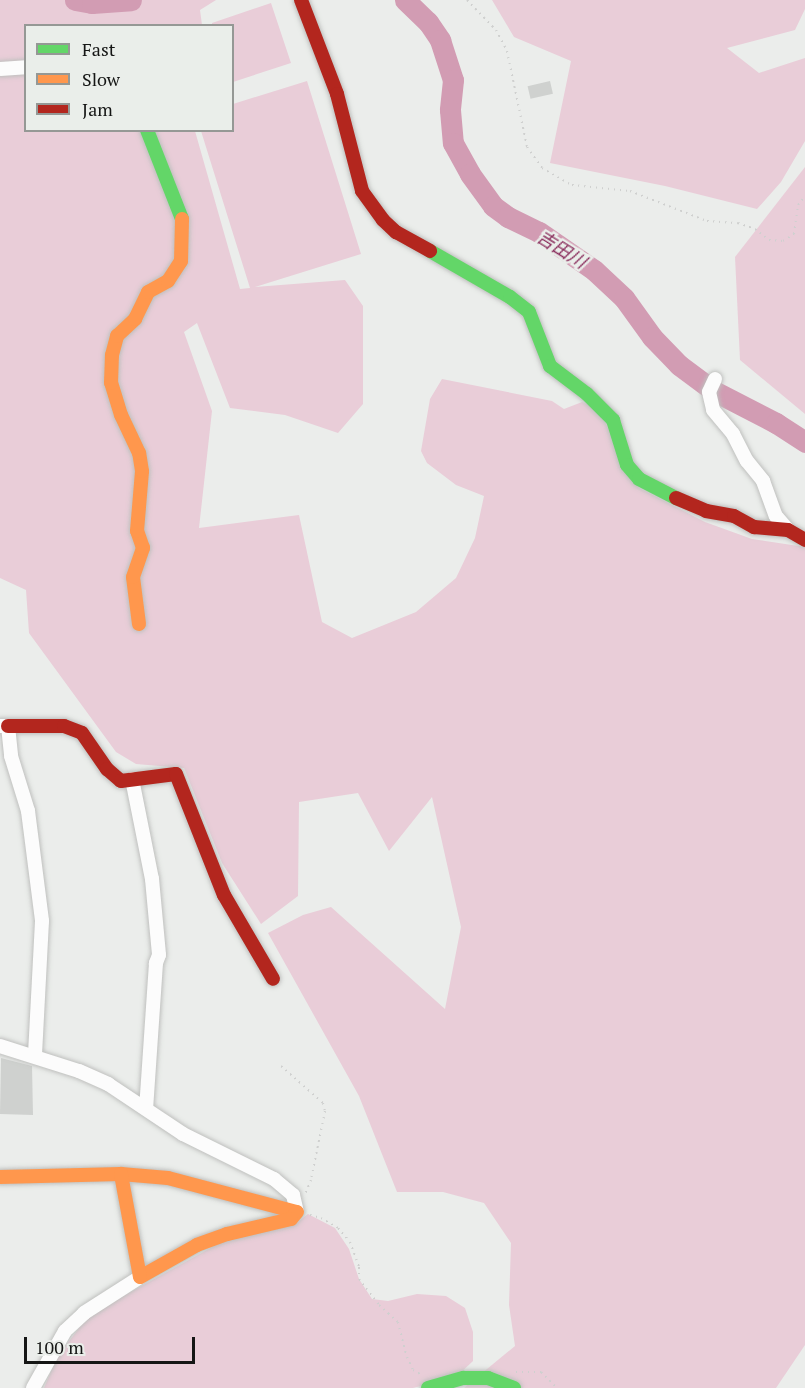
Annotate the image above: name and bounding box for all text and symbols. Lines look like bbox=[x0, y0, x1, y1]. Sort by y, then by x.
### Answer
legend bbox=[24, 24, 234, 132]
text: Fast bbox=[82, 37, 115, 61]
text: Slow bbox=[82, 67, 120, 91]
text: Jam bbox=[82, 97, 113, 121]
water label: 吉田川 bbox=[533, 226, 591, 272]
scale bar bbox=[27, 1325, 198, 1363]
text: 100 m bbox=[35, 1335, 84, 1359]

